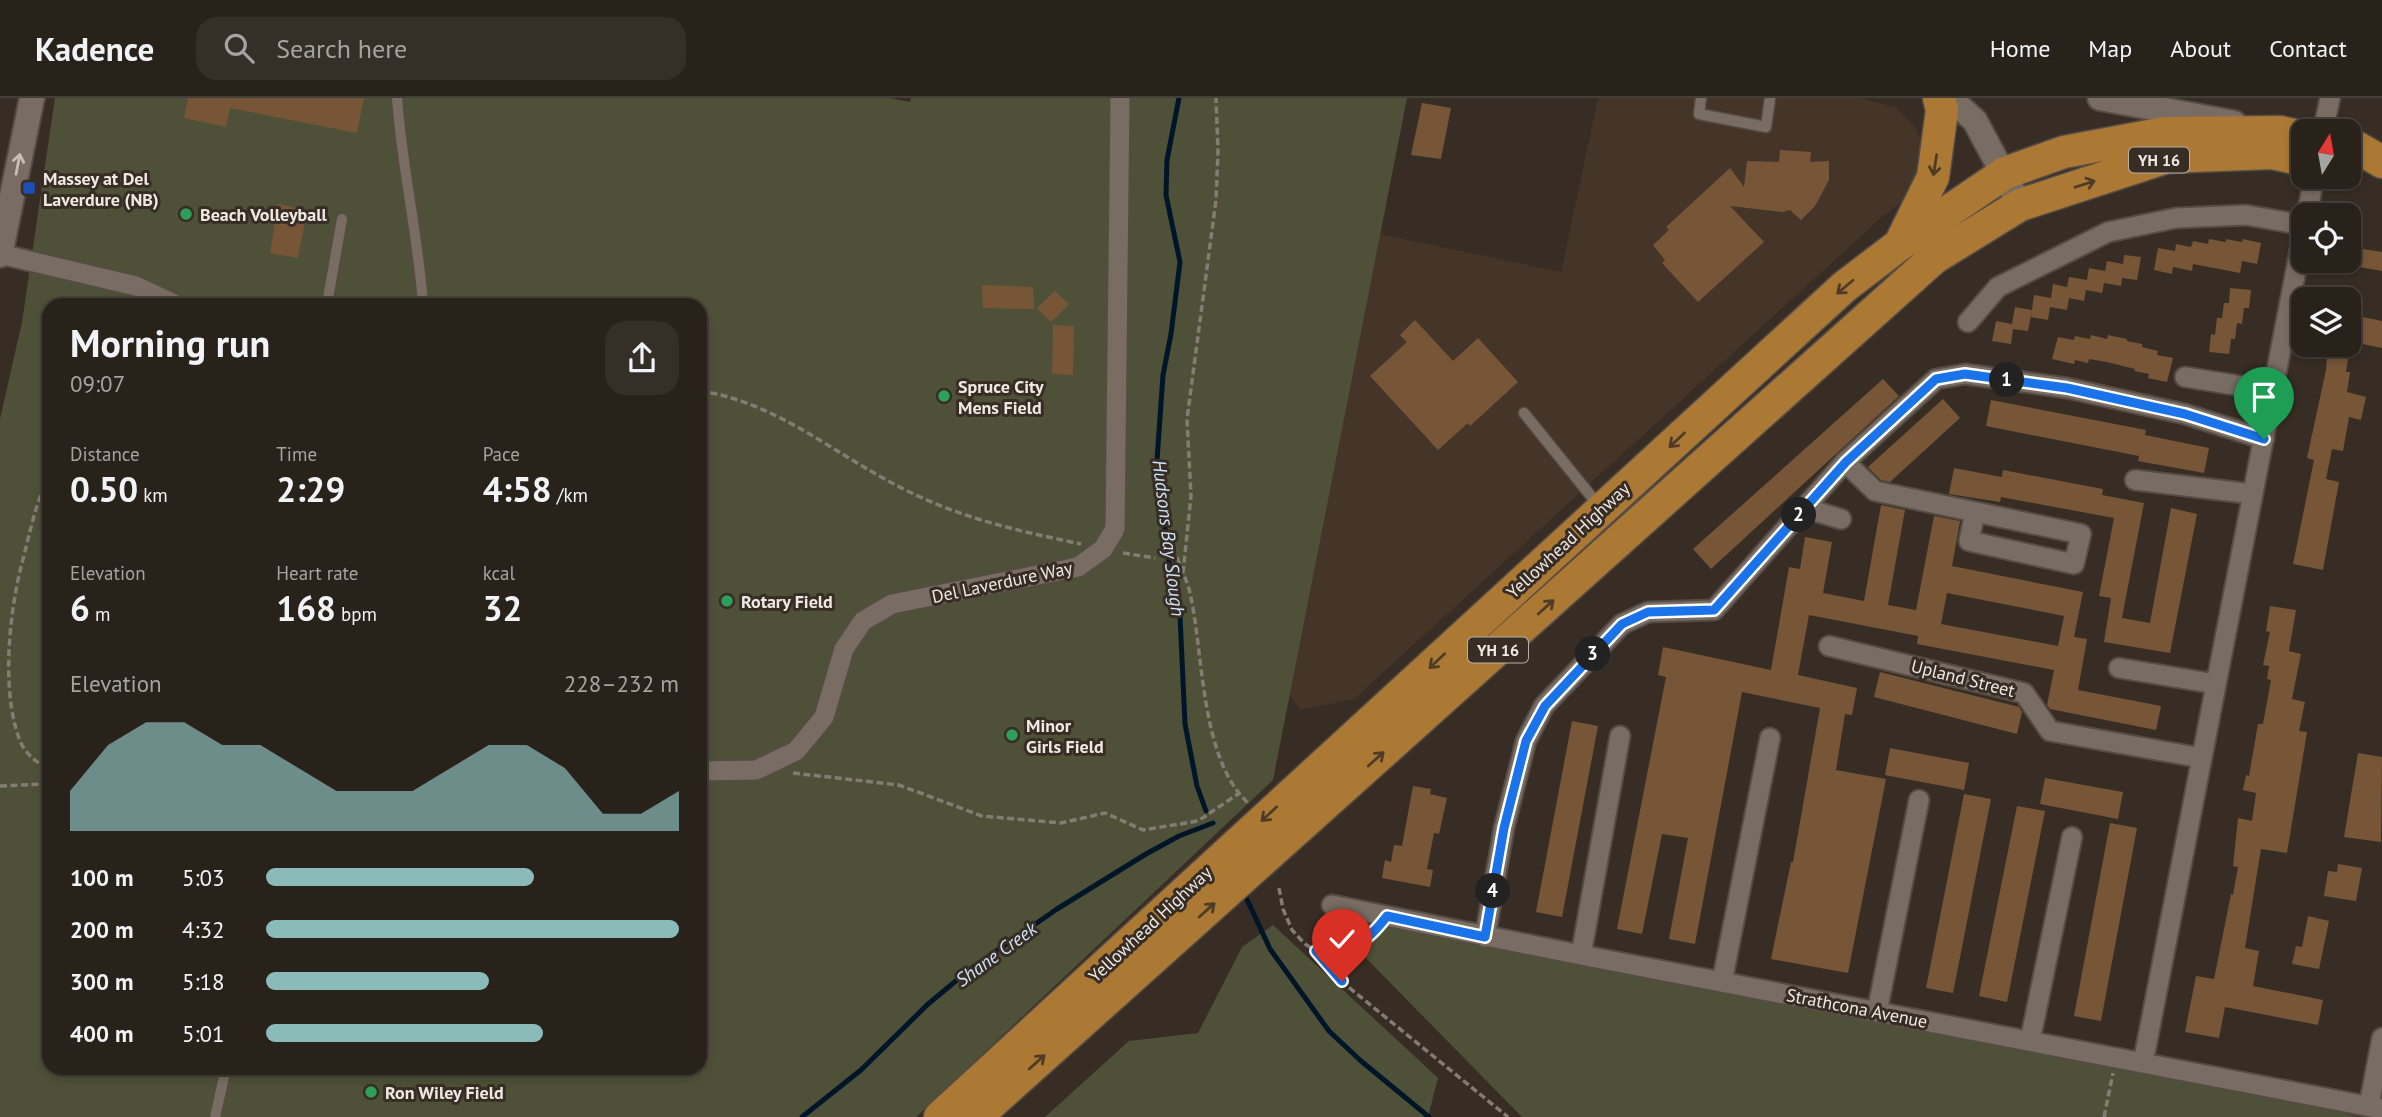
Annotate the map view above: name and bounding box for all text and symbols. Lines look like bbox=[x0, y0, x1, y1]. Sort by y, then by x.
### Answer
search box bbox=[196, 17, 686, 80]
text: Kadence bbox=[35, 27, 154, 70]
icon: search bbox=[220, 29, 258, 67]
text: Search here bbox=[276, 32, 407, 65]
text: Home bbox=[1990, 33, 2050, 64]
text: Map bbox=[2088, 33, 2132, 64]
text: About bbox=[2170, 33, 2231, 64]
text: Contact bbox=[2269, 33, 2347, 64]
north arrow bbox=[2291, 119, 2361, 189]
map controls bbox=[2291, 119, 2361, 357]
road number: YH 16 bbox=[2129, 148, 2189, 172]
one-way arrow bbox=[12, 153, 26, 176]
one-way arrow bbox=[1928, 153, 1941, 176]
place label: Massey at Del Laverdure (NB) bbox=[43, 167, 159, 211]
one-way arrow bbox=[2073, 177, 2095, 189]
marker: Massey at Del Laverdure (NB) bbox=[21, 180, 37, 196]
place label: Beach Volleyball bbox=[200, 203, 327, 226]
button: locate bbox=[2291, 203, 2361, 273]
marker: Beach Volleyball bbox=[178, 206, 194, 222]
one-way arrow bbox=[1836, 279, 1854, 295]
button: layers bbox=[2291, 287, 2361, 357]
text: Morning run bbox=[70, 318, 270, 367]
button: share bbox=[605, 321, 679, 395]
pin: 1 bbox=[1990, 362, 2024, 398]
text: 1 bbox=[2001, 367, 2012, 391]
pin bbox=[2234, 367, 2294, 439]
text: 09:07 bbox=[70, 369, 125, 398]
place label: Spruce City Mens Field bbox=[958, 375, 1044, 419]
icon: arrive bbox=[2245, 378, 2283, 416]
marker: Spruce City Mens Field bbox=[936, 388, 952, 404]
one-way arrow bbox=[1669, 432, 1686, 449]
text: Distance bbox=[70, 442, 140, 466]
text: Time bbox=[276, 442, 317, 466]
text: Pace bbox=[483, 442, 520, 466]
water label: Hudsons Bay Slough bbox=[1148, 458, 1190, 618]
text: 0.50 bbox=[70, 466, 138, 512]
text: 2:29 bbox=[276, 466, 345, 512]
text: 4:58 bbox=[483, 466, 552, 512]
street label: Yellowhead Highway bbox=[1502, 477, 1635, 603]
text: km bbox=[138, 483, 168, 507]
text: /km bbox=[552, 483, 588, 507]
pin: 2 bbox=[1782, 498, 1816, 532]
text: 2 bbox=[1793, 502, 1804, 526]
street label: Del Laverdure Way bbox=[930, 556, 1075, 608]
text: Elevation bbox=[70, 561, 146, 585]
text: Heart rate bbox=[276, 561, 358, 585]
text: kcal bbox=[483, 561, 515, 585]
text: 6 bbox=[70, 585, 90, 631]
text: 168 bbox=[276, 585, 336, 631]
text: 32 bbox=[483, 585, 522, 631]
place label: Rotary Field bbox=[741, 590, 833, 613]
marker: Rotary Field bbox=[719, 593, 735, 609]
one-way arrow bbox=[1537, 599, 1555, 615]
text: m bbox=[90, 602, 110, 626]
text: bpm bbox=[336, 602, 377, 626]
pin: 3 bbox=[1576, 636, 1610, 672]
road number: YH 16 bbox=[1468, 638, 1528, 663]
text: 3 bbox=[1587, 641, 1598, 665]
one-way arrow bbox=[1429, 652, 1446, 669]
street label: Upland Street bbox=[1909, 654, 2017, 702]
text: Elevation bbox=[70, 669, 162, 698]
text: 228–232 m bbox=[564, 669, 679, 698]
place label: Minor Girls Field bbox=[1026, 714, 1104, 758]
marker: Minor Girls Field bbox=[1004, 727, 1020, 743]
one-way arrow bbox=[1367, 751, 1385, 767]
one-way arrow bbox=[1261, 806, 1278, 823]
street label: Yellowhead Highway bbox=[1084, 861, 1217, 987]
text: 100 m bbox=[70, 863, 133, 892]
text: 5:03 bbox=[182, 863, 225, 892]
pin: 4 bbox=[1476, 874, 1510, 908]
text: 4 bbox=[1487, 878, 1498, 902]
one-way arrow bbox=[1197, 903, 1215, 919]
pin bbox=[1312, 909, 1372, 981]
text: 200 m bbox=[70, 915, 133, 944]
text: 4:32 bbox=[182, 915, 225, 944]
water label: Shane Creek bbox=[951, 916, 1043, 992]
icon: check bbox=[1323, 920, 1361, 958]
text: 300 m bbox=[70, 967, 133, 996]
text: 5:18 bbox=[182, 967, 225, 996]
street label: Strathcona Avenue bbox=[1785, 983, 1929, 1033]
text: 400 m bbox=[70, 1019, 133, 1048]
text: 5:01 bbox=[182, 1019, 225, 1048]
one-way arrow bbox=[1028, 1054, 1046, 1070]
place label: Ron Wiley Field bbox=[385, 1081, 504, 1104]
marker: Ron Wiley Field bbox=[363, 1084, 379, 1100]

